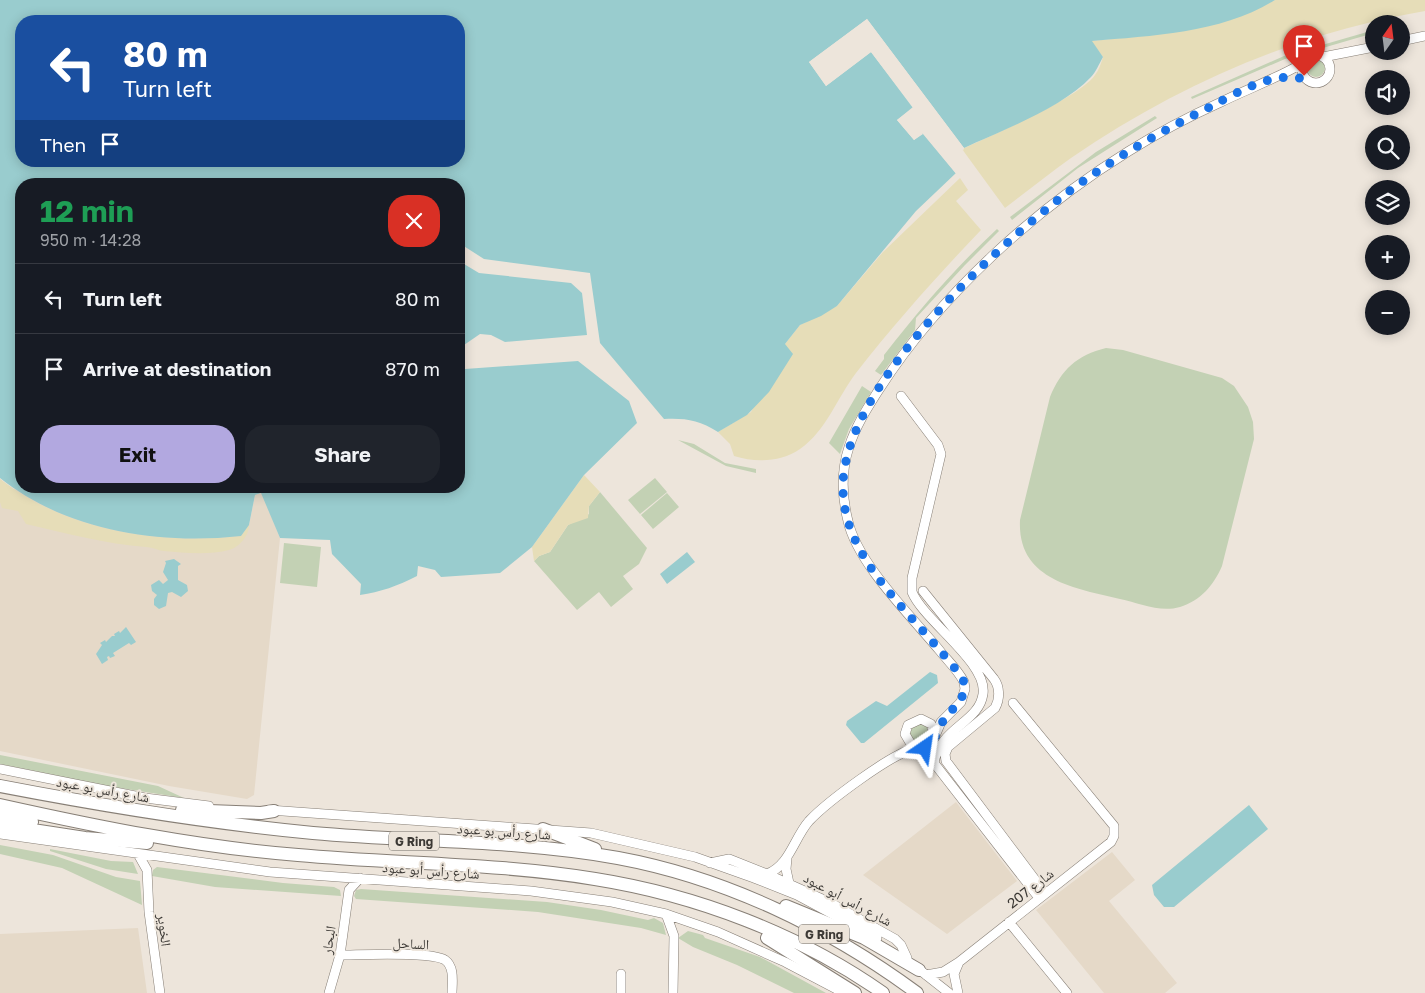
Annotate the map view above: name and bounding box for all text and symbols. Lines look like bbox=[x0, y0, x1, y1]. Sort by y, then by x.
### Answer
north arrow bbox=[1365, 15, 1410, 60]
map controls bbox=[1365, 15, 1410, 335]
pin bbox=[1283, 25, 1325, 76]
icon: arrive bbox=[1290, 32, 1318, 60]
text: 80 m bbox=[123, 33, 208, 75]
icon: left bbox=[40, 35, 105, 100]
button: sound bbox=[1365, 70, 1410, 115]
text: Turn left bbox=[123, 75, 212, 102]
button: search bbox=[1365, 125, 1410, 170]
icon: arrive bbox=[96, 130, 124, 158]
text: Then bbox=[40, 133, 86, 156]
button: layers bbox=[1365, 180, 1410, 225]
text: 12 min bbox=[40, 193, 134, 229]
button: close bbox=[388, 195, 440, 247]
text: 950 m · 14:28 bbox=[40, 230, 141, 250]
button: + bbox=[1365, 235, 1410, 280]
icon: left bbox=[40, 285, 68, 313]
text: Turn left bbox=[83, 287, 162, 310]
text: 80 m bbox=[395, 287, 440, 310]
button: − bbox=[1365, 290, 1410, 335]
icon: arrive bbox=[40, 355, 68, 383]
text: Arrive at destination bbox=[83, 357, 271, 380]
text: 870 m bbox=[385, 357, 440, 380]
button: Exit bbox=[40, 425, 235, 483]
button: Share bbox=[245, 425, 440, 483]
position arrow bbox=[898, 721, 950, 773]
street label: شارع رأس بو عبود bbox=[55, 772, 151, 807]
street label: شارع رأس بو عبود bbox=[456, 819, 551, 845]
road number: G Ring bbox=[389, 831, 439, 850]
street label: شارع رأس أبو عبود bbox=[382, 858, 480, 884]
street label: شارع 207 bbox=[1003, 865, 1058, 913]
street label: شارع رأس أبو عبود bbox=[800, 869, 895, 931]
street label: الخوير bbox=[153, 912, 175, 947]
road number: G Ring bbox=[799, 924, 849, 944]
street label: البحار bbox=[317, 925, 340, 957]
street label: الساحل bbox=[392, 934, 430, 953]

